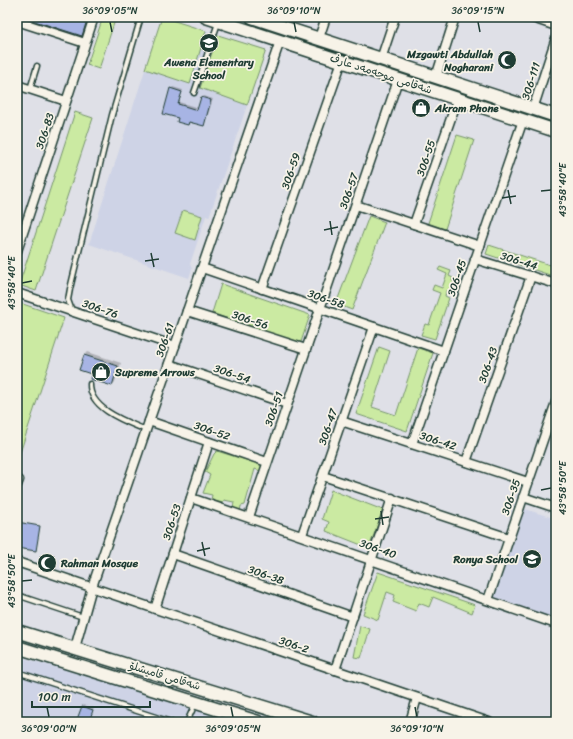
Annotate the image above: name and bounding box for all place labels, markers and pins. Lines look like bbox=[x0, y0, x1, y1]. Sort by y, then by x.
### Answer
school or university icon: Awena Elementary School bbox=[198, 32, 220, 54]
place label: Mzgawti Abdullah Nogharani bbox=[406, 45, 494, 77]
mosque icon: Mzgawti Abdullah Nogharani bbox=[496, 49, 518, 71]
place label: Awena Elementary School bbox=[163, 53, 254, 85]
shop icon: Akram Phone bbox=[410, 97, 432, 119]
place label: Akram Phone bbox=[434, 99, 499, 118]
shop icon: Supreme Arrows bbox=[90, 361, 112, 383]
place label: Supreme Arrows bbox=[114, 363, 196, 382]
school or university icon: Ronya School bbox=[521, 548, 543, 570]
place label: Ronya School bbox=[452, 550, 519, 569]
mosque icon: Rahman Mosque bbox=[36, 552, 58, 574]
place label: Rahman Mosque bbox=[60, 554, 138, 573]

